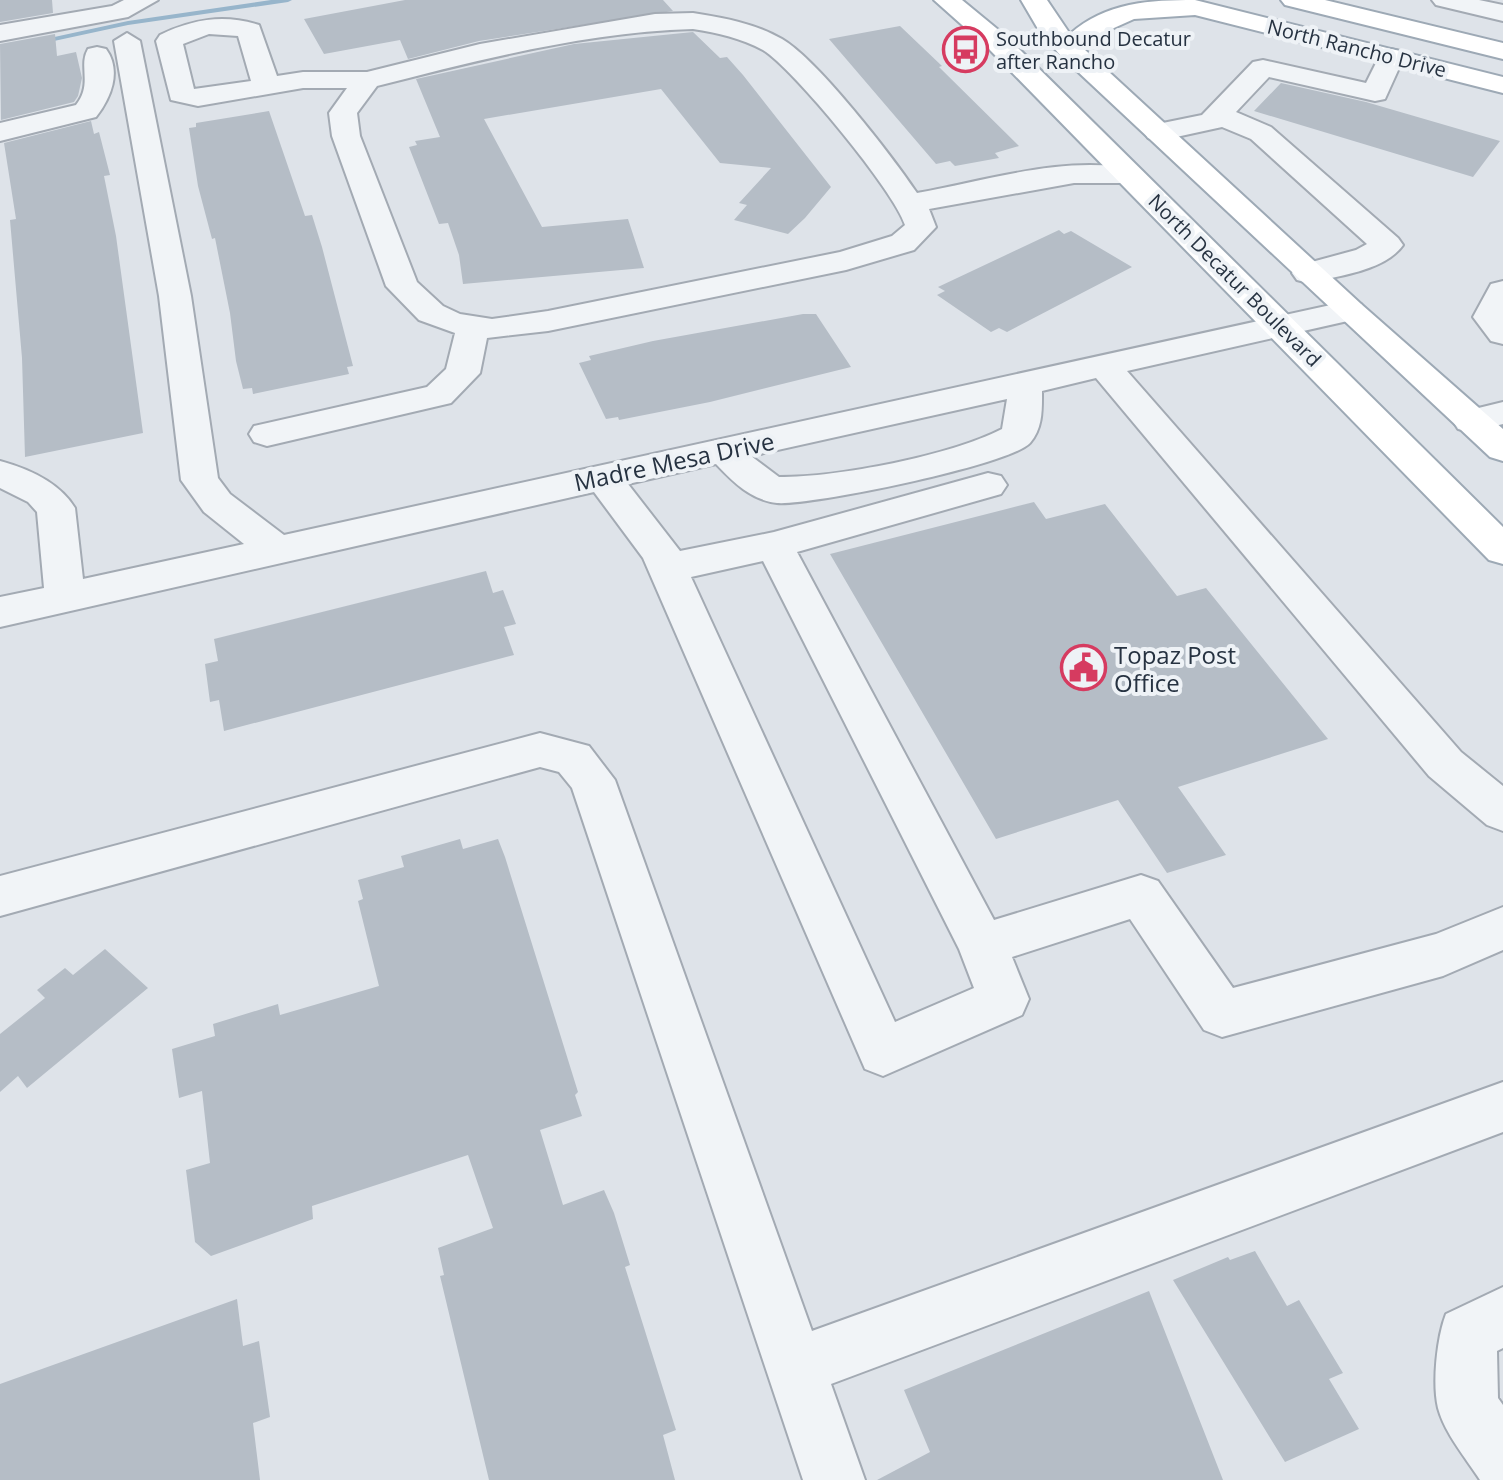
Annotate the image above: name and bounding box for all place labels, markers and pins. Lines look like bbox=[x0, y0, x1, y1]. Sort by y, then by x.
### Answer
bus stop icon: Southbound Decatur after Rancho bbox=[941, 25, 989, 73]
place label: Southbound Decatur after Rancho bbox=[996, 25, 1191, 75]
place label: Topaz Post Office bbox=[1114, 638, 1236, 699]
public building icon: Topaz Post Office bbox=[1059, 644, 1107, 692]

